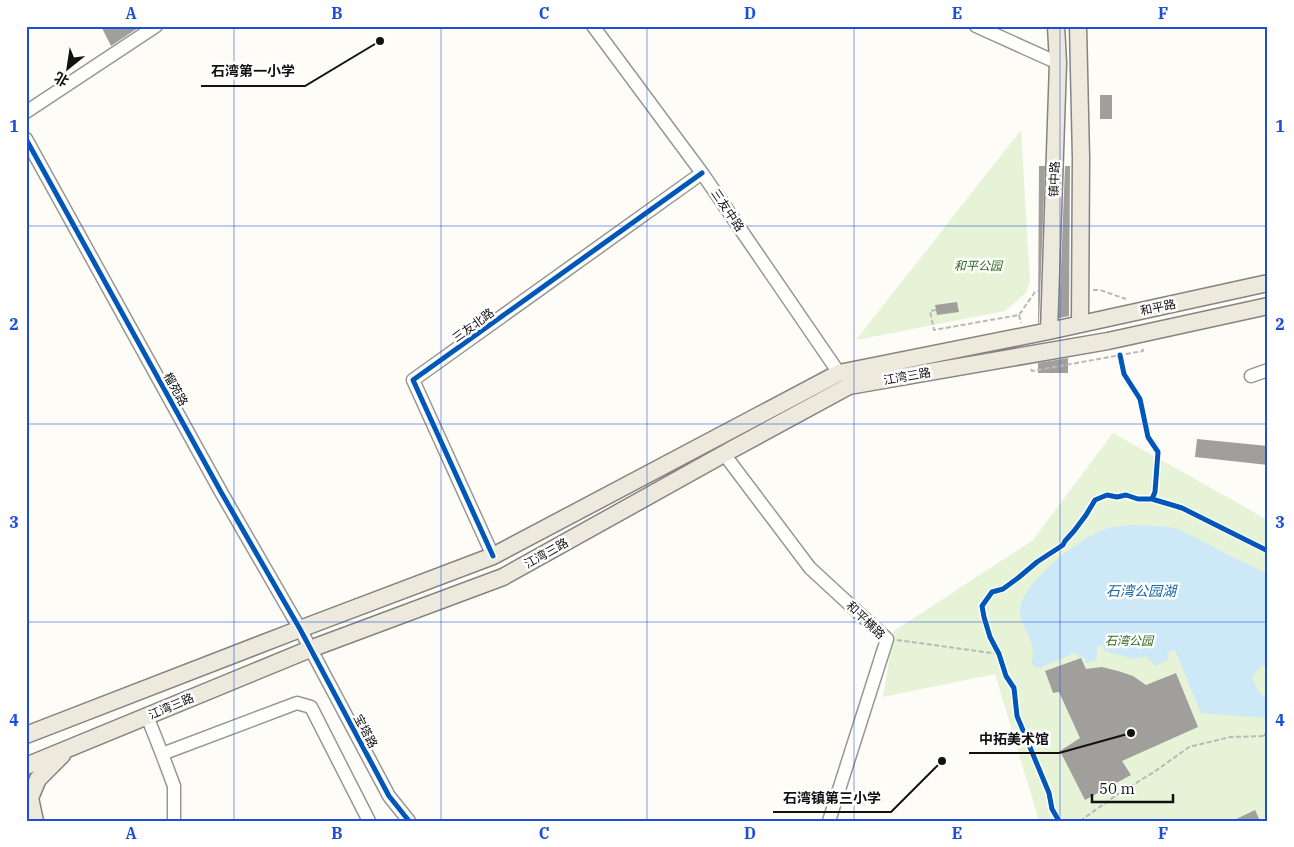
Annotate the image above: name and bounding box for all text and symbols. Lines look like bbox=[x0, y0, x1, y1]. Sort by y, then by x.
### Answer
text: A bbox=[125, 3, 137, 23]
text: B bbox=[331, 3, 343, 23]
text: C bbox=[539, 3, 549, 23]
text: D bbox=[744, 3, 756, 23]
text: E bbox=[952, 3, 962, 23]
text: F bbox=[1158, 3, 1168, 23]
north arrow bbox=[42, 42, 92, 92]
callout: 石湾第一小学 bbox=[201, 57, 305, 86]
text: 石湾第一小学 bbox=[211, 62, 295, 80]
text: 北 bbox=[51, 68, 72, 91]
text: 1 bbox=[9, 116, 19, 136]
text: 1 bbox=[1275, 116, 1285, 136]
street label: 镇中路 bbox=[1046, 161, 1062, 197]
street label: 三友中路 bbox=[708, 186, 748, 234]
park label: 和平公园 bbox=[954, 258, 1004, 273]
street label: 和平路 bbox=[1139, 296, 1177, 318]
street label: 三友北路 bbox=[449, 305, 497, 345]
text: 2 bbox=[9, 314, 19, 334]
text: 2 bbox=[1275, 314, 1285, 334]
street label: 江湾三路 bbox=[882, 364, 932, 388]
street label: 榴苑路 bbox=[161, 370, 191, 408]
text: 3 bbox=[9, 512, 19, 532]
text: 3 bbox=[1275, 512, 1285, 532]
street label: 江湾三路 bbox=[521, 535, 571, 571]
water label: 石湾公园湖 bbox=[1106, 582, 1178, 600]
street label: 和平横路 bbox=[844, 598, 888, 642]
park label: 石湾公园 bbox=[1105, 633, 1155, 648]
street label: 江湾三路 bbox=[146, 690, 196, 722]
text: 4 bbox=[9, 710, 19, 730]
text: 4 bbox=[1275, 710, 1285, 730]
street label: 宝塔路 bbox=[351, 712, 381, 750]
callout: 中拓美术馆 bbox=[969, 724, 1059, 753]
text: 中拓美术馆 bbox=[979, 730, 1049, 748]
scale bar bbox=[1092, 772, 1173, 804]
text: 50 m bbox=[1099, 779, 1135, 798]
callout: 石湾镇第三小学 bbox=[773, 783, 891, 812]
text: 石湾镇第三小学 bbox=[783, 789, 881, 807]
text: A bbox=[125, 823, 137, 843]
text: B bbox=[331, 823, 343, 843]
text: C bbox=[539, 823, 549, 843]
text: D bbox=[744, 823, 756, 843]
text: E bbox=[952, 823, 962, 843]
text: F bbox=[1158, 823, 1168, 843]

